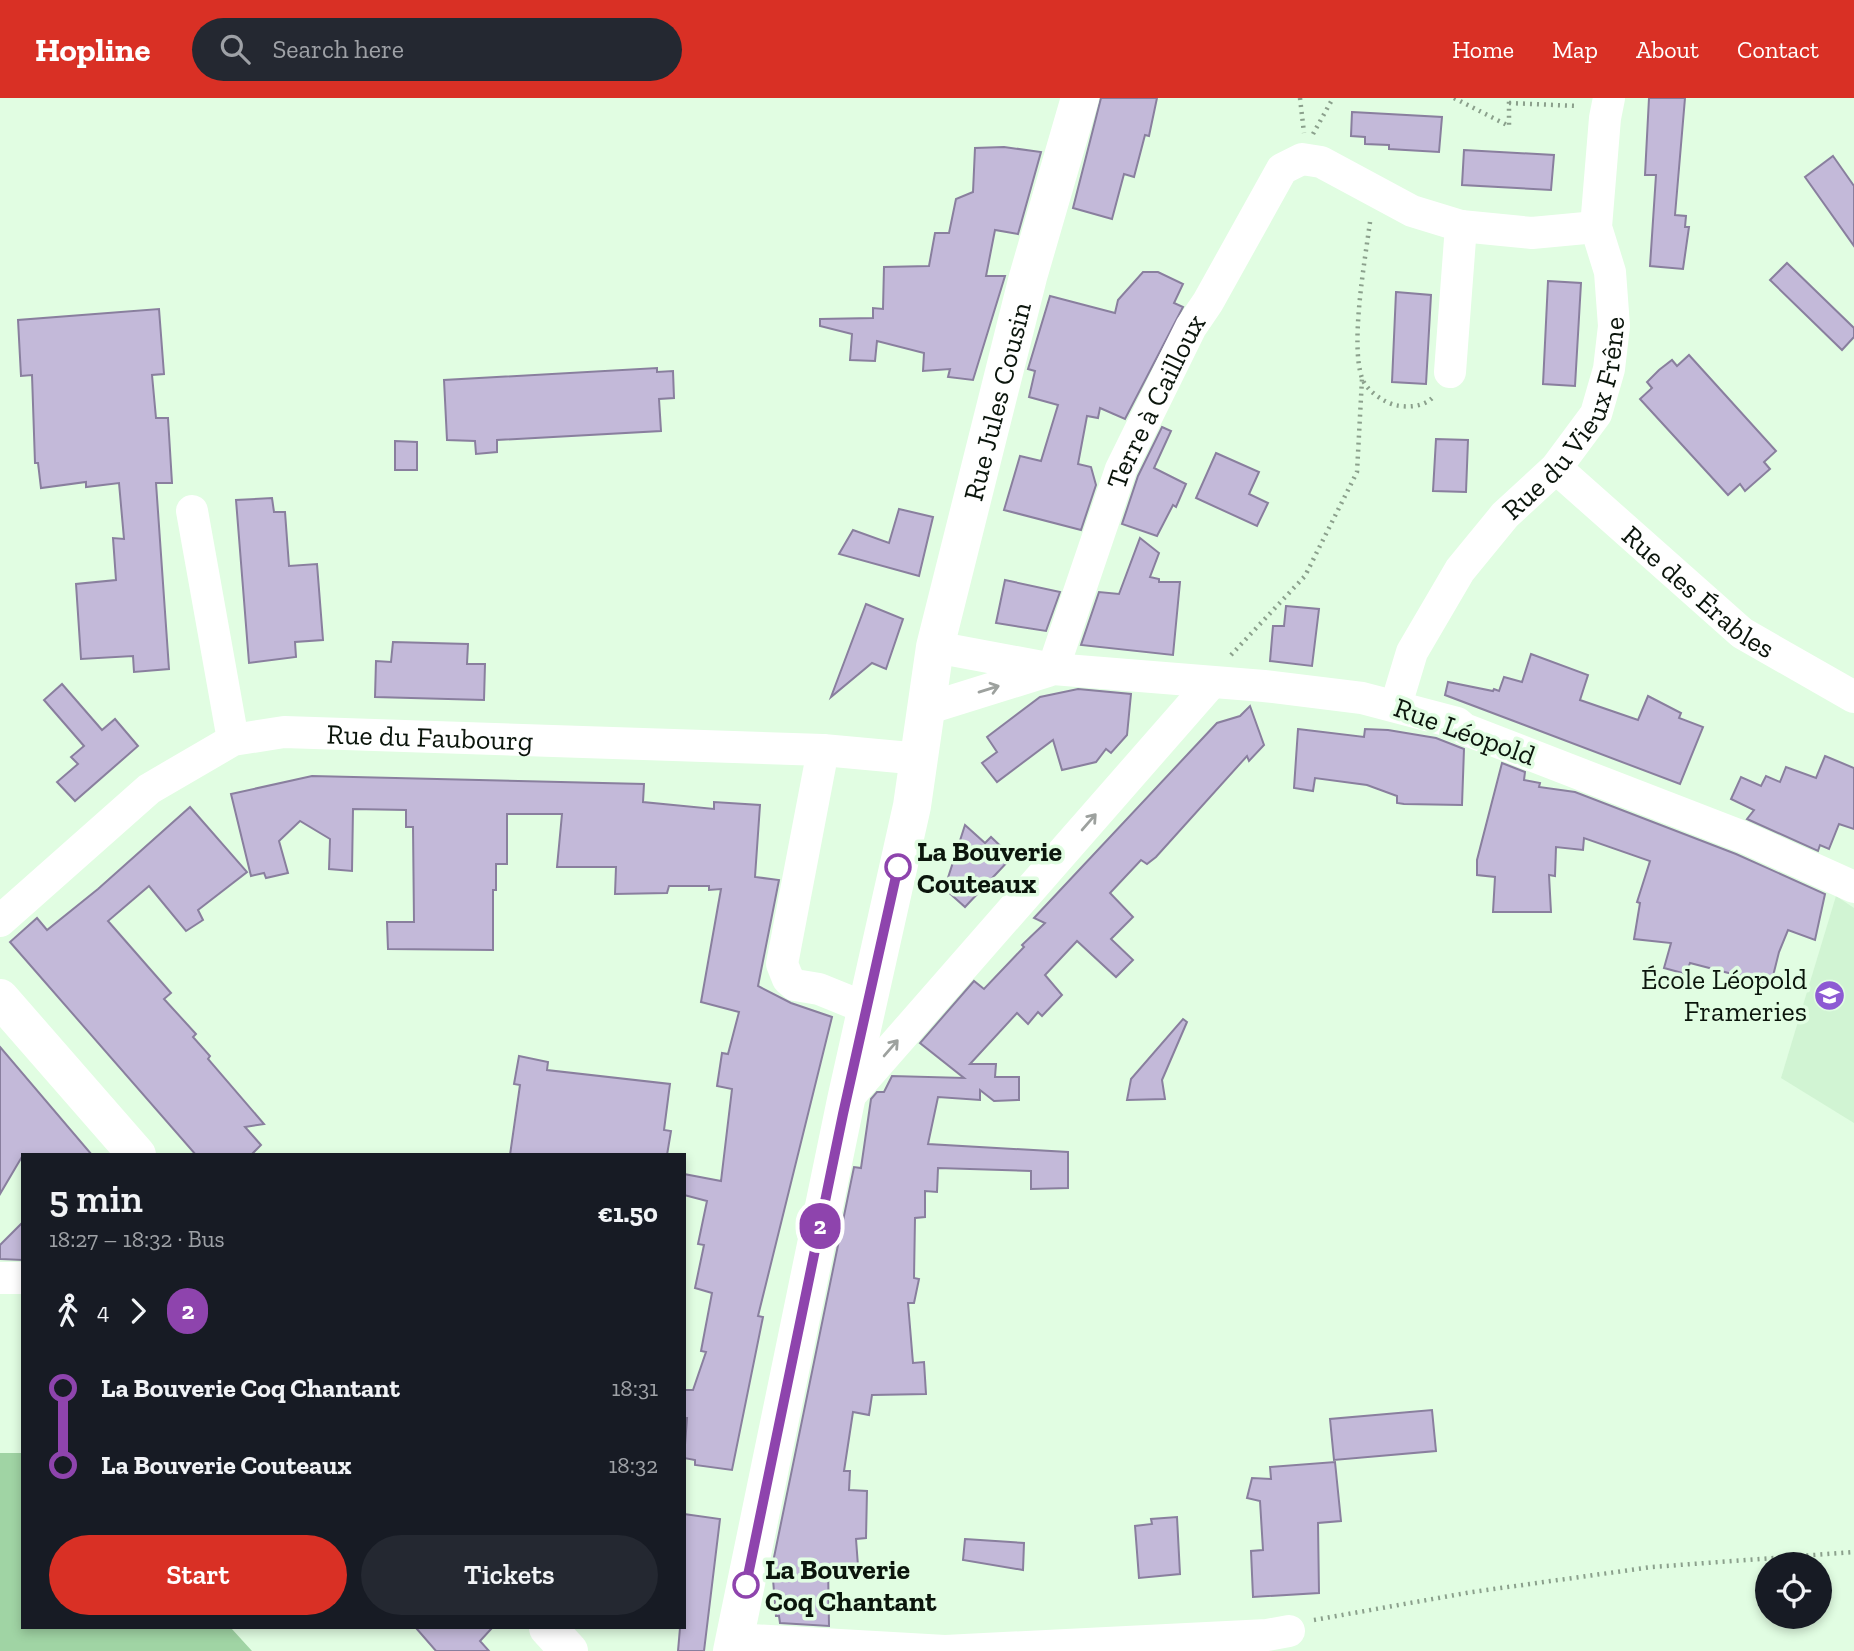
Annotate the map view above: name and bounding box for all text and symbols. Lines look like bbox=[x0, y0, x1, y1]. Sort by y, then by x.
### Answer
search box bbox=[192, 18, 682, 81]
text: Hopline bbox=[35, 30, 150, 69]
icon: search bbox=[216, 30, 254, 68]
text: Search here bbox=[272, 33, 404, 65]
text: Home bbox=[1452, 35, 1514, 64]
text: Map bbox=[1552, 35, 1598, 64]
text: About bbox=[1636, 35, 1699, 64]
text: Contact bbox=[1737, 35, 1819, 64]
street label: Rue Jules Cousin bbox=[956, 299, 1038, 504]
street label: Terre à Cailloux bbox=[1100, 307, 1212, 493]
street label: Rue du Vieux Frêne bbox=[1495, 316, 1631, 526]
street label: Rue des Érables bbox=[1615, 519, 1780, 665]
one-way arrow bbox=[978, 682, 1000, 694]
street label: Rue Léopold bbox=[1390, 691, 1540, 772]
street label: Rue du Faubourg bbox=[326, 717, 534, 757]
one-way arrow bbox=[1081, 813, 1097, 831]
place label: La Bouverie Couteaux bbox=[917, 835, 1062, 900]
marker: La Bouverie Couteaux bbox=[885, 854, 911, 880]
place label: École Léopold Frameries bbox=[1641, 963, 1807, 1028]
school or university icon: École Léopold Frameries bbox=[1813, 978, 1847, 1012]
one-way arrow bbox=[883, 1040, 899, 1058]
text: 5 min bbox=[49, 1176, 143, 1222]
text: €1.50 bbox=[598, 1197, 658, 1229]
line badge: 2 bbox=[797, 1203, 843, 1249]
text: 2 bbox=[814, 1211, 826, 1240]
text: 18:27 – 18:32 · Bus bbox=[49, 1225, 225, 1253]
icon: walk bbox=[49, 1292, 87, 1330]
icon: forward bbox=[119, 1292, 157, 1330]
text: 2 bbox=[181, 1296, 194, 1325]
text: 4 bbox=[97, 1297, 109, 1325]
text: La Bouverie Coq Chantant bbox=[101, 1372, 400, 1404]
text: 18:31 bbox=[612, 1374, 658, 1402]
text: La Bouverie Couteaux bbox=[101, 1449, 351, 1481]
text: 18:32 bbox=[609, 1451, 658, 1479]
button: Start bbox=[49, 1535, 347, 1615]
button: Tickets bbox=[361, 1535, 658, 1615]
map controls bbox=[1755, 1552, 1832, 1629]
button: locate bbox=[1755, 1552, 1832, 1629]
place label: La Bouverie Coq Chantant bbox=[765, 1553, 937, 1618]
marker: La Bouverie Coq Chantant bbox=[733, 1572, 759, 1598]

